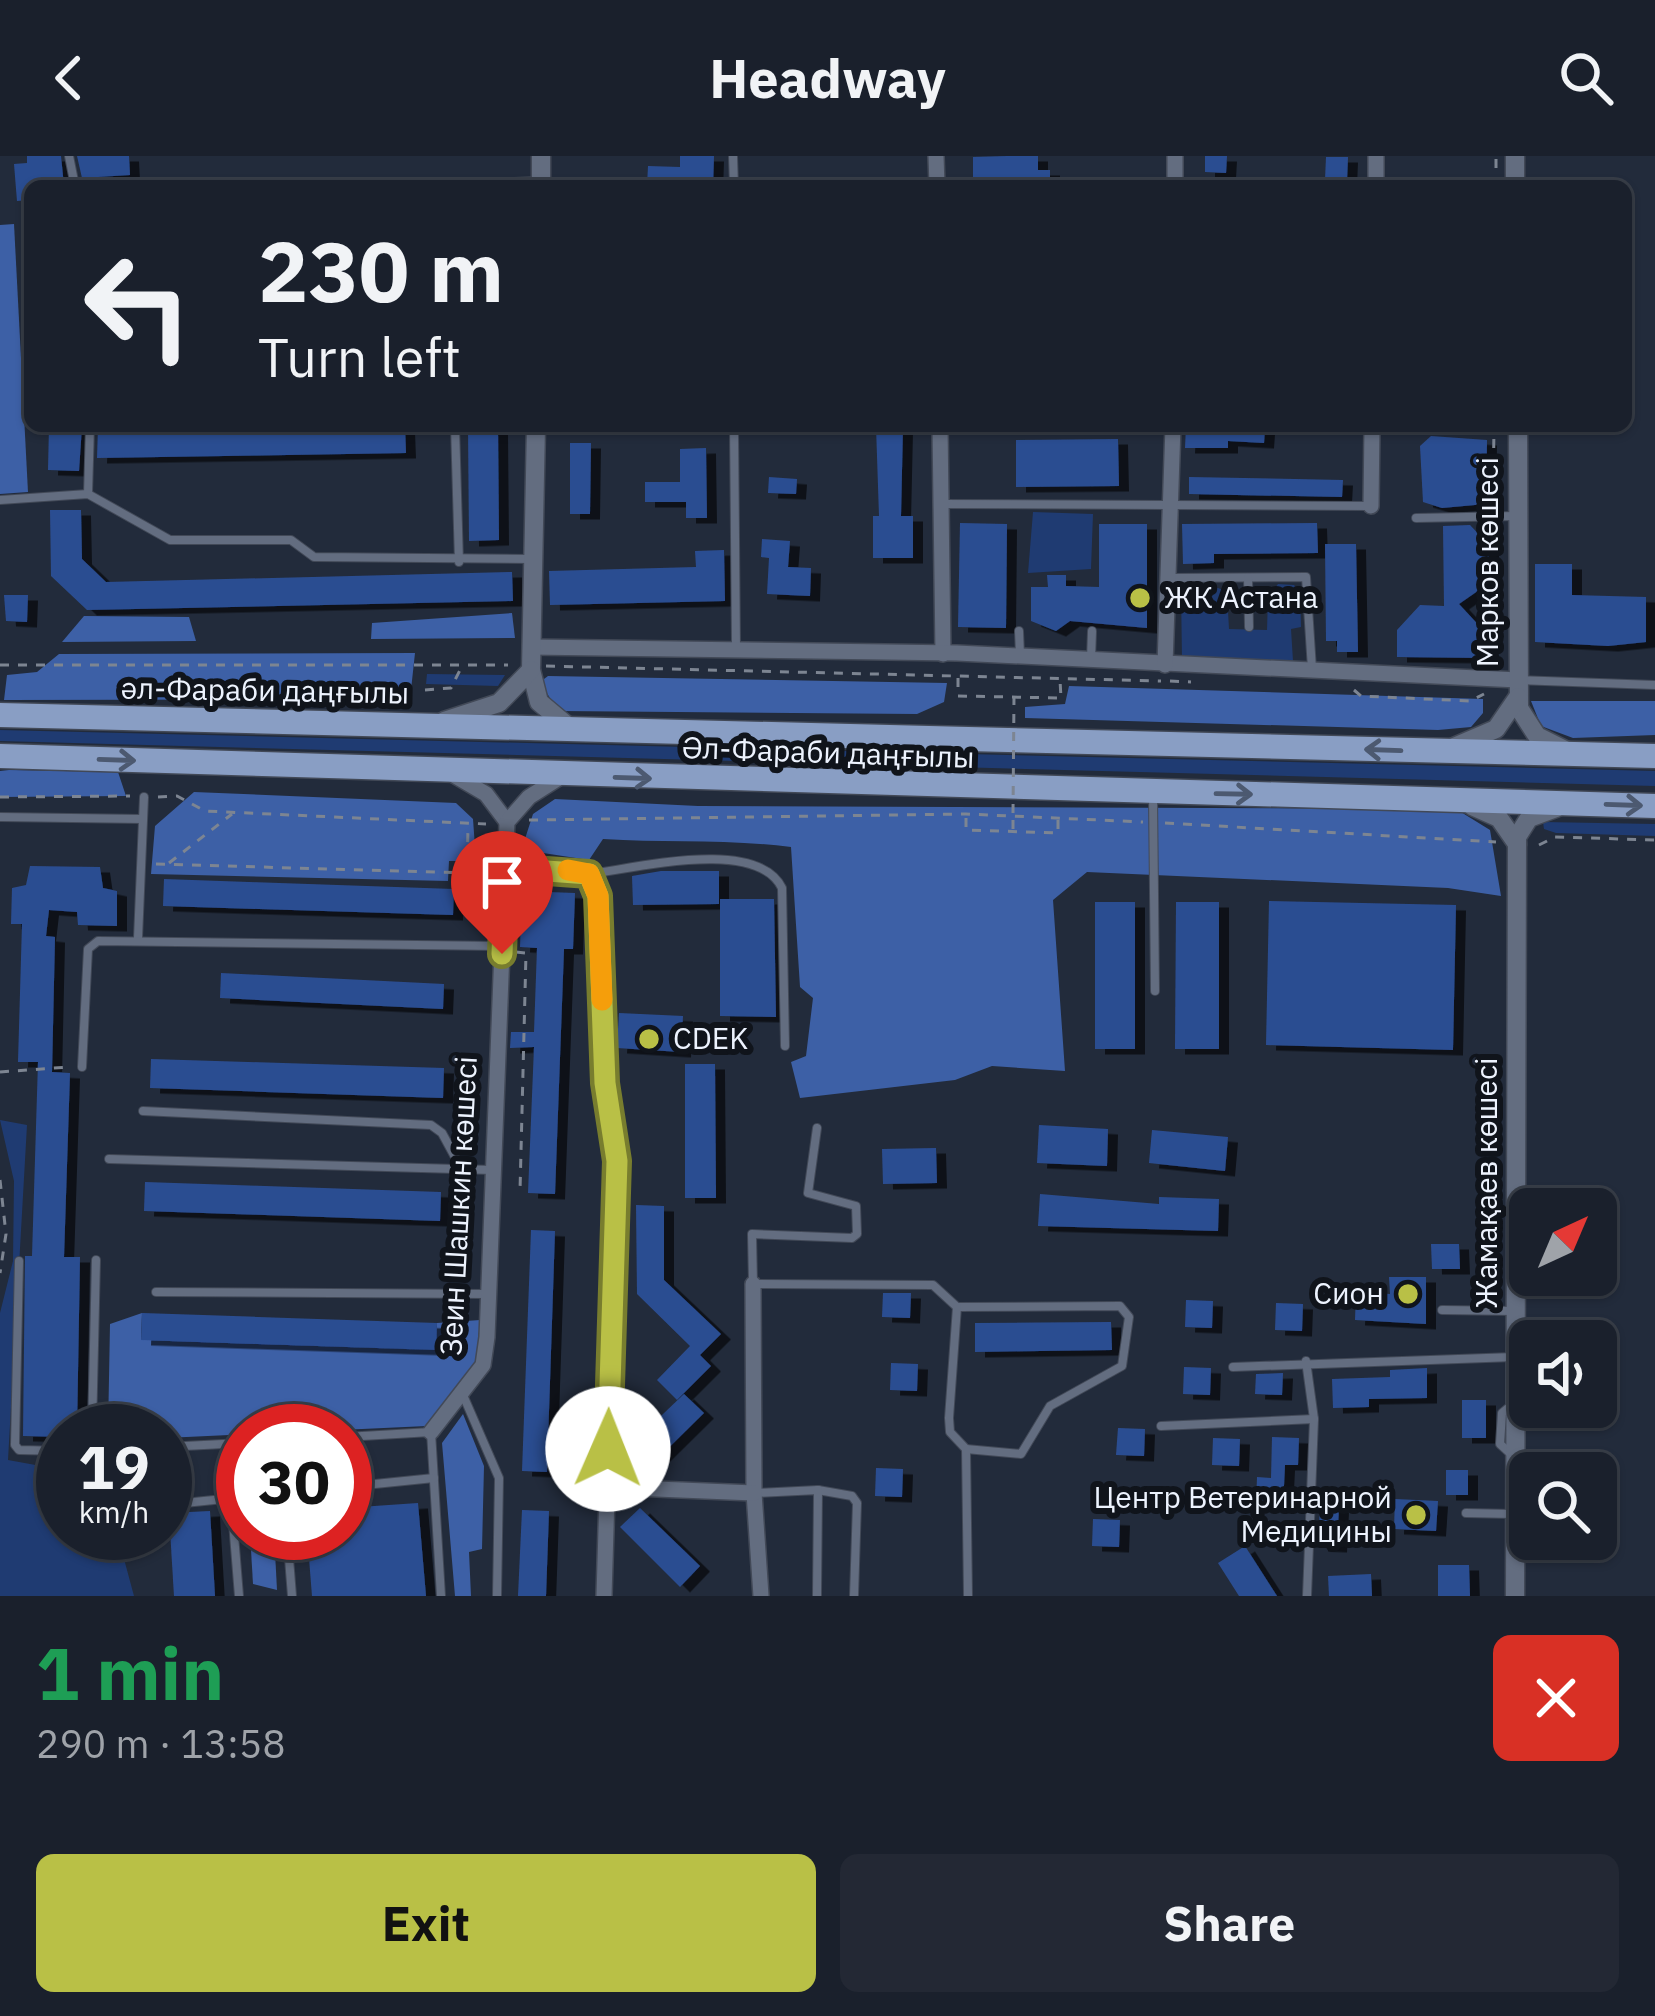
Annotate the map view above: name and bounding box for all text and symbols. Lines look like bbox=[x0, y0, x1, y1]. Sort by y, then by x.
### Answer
text: Headway bbox=[709, 43, 946, 113]
icon: back bbox=[36, 45, 102, 111]
icon: search bbox=[1553, 45, 1619, 111]
text: 230 m bbox=[258, 216, 504, 325]
icon: left bbox=[60, 228, 216, 384]
text: Turn left bbox=[258, 322, 461, 392]
street label: Марков көшесі bbox=[1467, 457, 1506, 667]
place label: ЖК Астана bbox=[1164, 577, 1318, 616]
marker: ЖК Астана bbox=[1127, 585, 1153, 611]
street label: әл-Фараби даңғылы bbox=[120, 667, 410, 712]
street label: Әл-Фараби даңғылы bbox=[681, 727, 975, 776]
one-way arrow bbox=[1364, 738, 1403, 761]
one-way arrow bbox=[97, 749, 136, 772]
one-way arrow bbox=[613, 766, 652, 789]
one-way arrow bbox=[1214, 782, 1253, 805]
one-way arrow bbox=[1604, 793, 1643, 816]
pin bbox=[451, 831, 553, 954]
icon: arrive bbox=[469, 849, 535, 915]
place label: CDEK bbox=[673, 1018, 748, 1057]
marker: CDEK bbox=[636, 1026, 662, 1052]
street label: Зеин Шашкин көшесі bbox=[430, 1055, 485, 1357]
street label: Жамақаев көшесі bbox=[1466, 1058, 1505, 1308]
north arrow bbox=[1509, 1188, 1617, 1296]
map controls bbox=[1509, 1188, 1617, 1560]
place label: Сион bbox=[1313, 1273, 1384, 1312]
marker: Сион bbox=[1395, 1281, 1421, 1307]
button: sound bbox=[1509, 1320, 1617, 1428]
position arrow bbox=[545, 1386, 671, 1512]
speed limit sign: 30 bbox=[216, 1404, 372, 1560]
text: 19 bbox=[78, 1427, 150, 1506]
button: search bbox=[1509, 1452, 1617, 1560]
place label: Центр Ветеринарной Медицины bbox=[1093, 1477, 1392, 1550]
text: km/h bbox=[79, 1492, 149, 1531]
marker: Центр Ветеринарной Медицины bbox=[1403, 1502, 1429, 1528]
text: 1 min bbox=[36, 1626, 224, 1720]
button: close bbox=[1493, 1635, 1619, 1761]
text: 290 m · 13:58 bbox=[36, 1718, 286, 1769]
button: Exit bbox=[36, 1854, 816, 1992]
button: Share bbox=[840, 1854, 1619, 1992]

